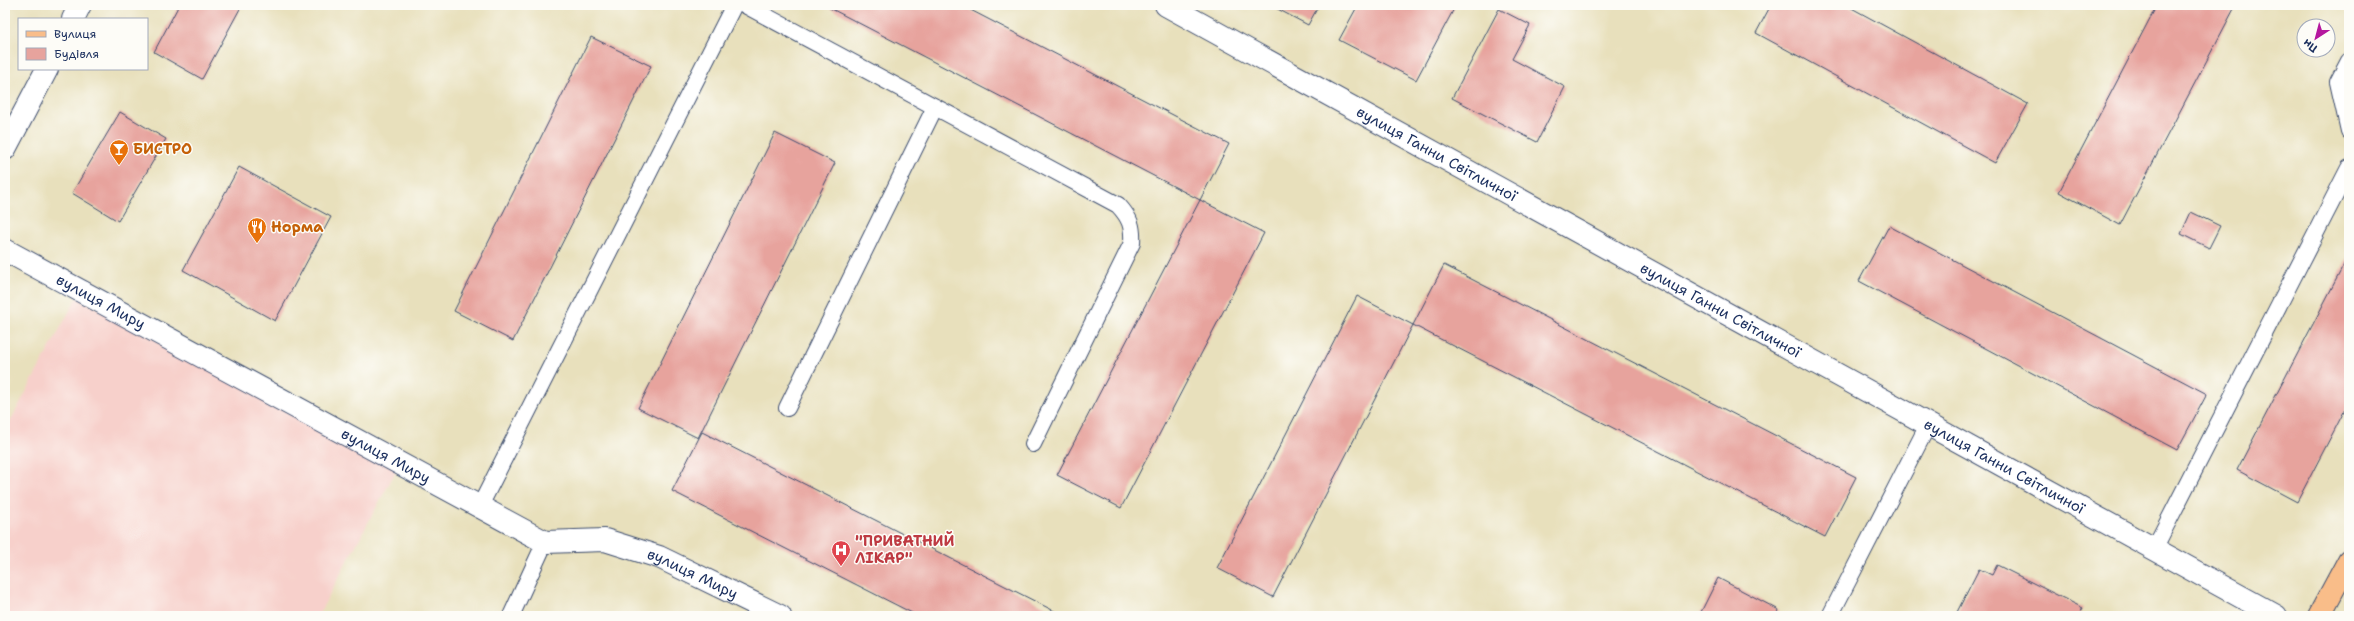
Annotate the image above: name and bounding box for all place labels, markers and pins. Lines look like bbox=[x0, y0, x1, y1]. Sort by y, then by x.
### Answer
bar icon: БИСТРО bbox=[108, 138, 130, 166]
place label: БИСТРО bbox=[133, 139, 192, 159]
restaurant icon: Норма bbox=[246, 216, 268, 244]
place label: Норма bbox=[271, 217, 324, 237]
place label: "ПРИВАТНИЙ ЛІКАР" bbox=[855, 531, 954, 568]
hospital icon: "ПРИВАТНИЙ ЛІКАР" bbox=[830, 539, 852, 567]

